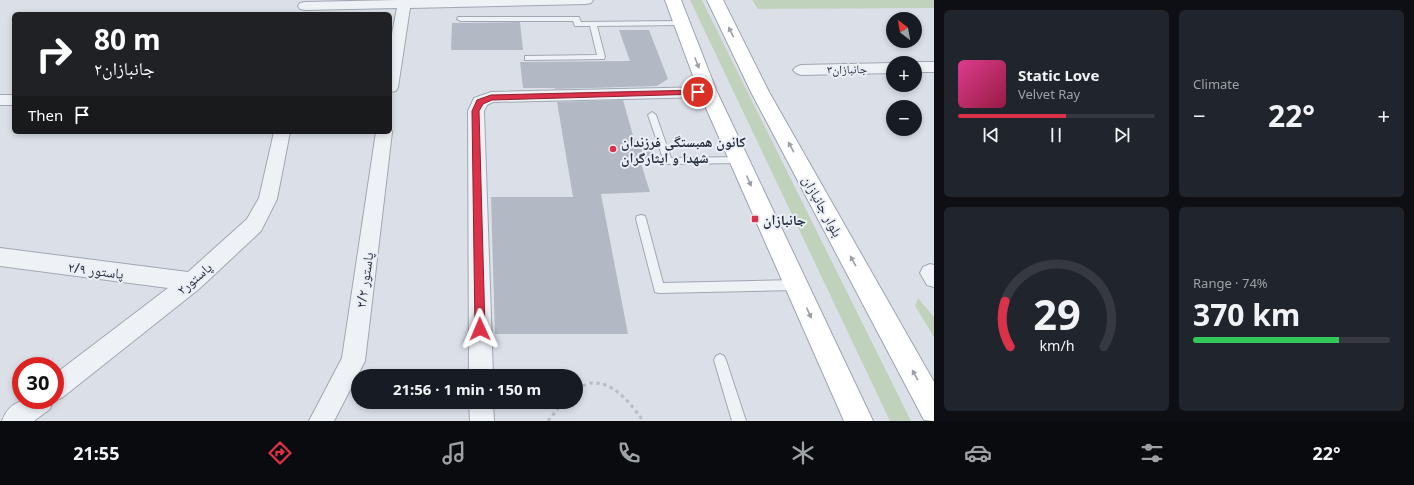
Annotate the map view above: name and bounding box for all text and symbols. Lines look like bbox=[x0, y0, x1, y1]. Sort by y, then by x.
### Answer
north arrow bbox=[886, 12, 922, 48]
map controls bbox=[886, 12, 922, 136]
text: 80 m bbox=[94, 20, 161, 58]
one-way arrow bbox=[727, 26, 734, 38]
icon: right bbox=[28, 28, 80, 80]
text: جانبازان۲ bbox=[94, 56, 155, 80]
button: + bbox=[886, 56, 922, 92]
one-way arrow bbox=[694, 57, 700, 68]
street label: جانبازان۳ bbox=[827, 60, 868, 78]
text: Static Love bbox=[1018, 65, 1099, 85]
pin bbox=[681, 75, 715, 109]
text: Climate bbox=[1193, 75, 1239, 93]
icon: arrive bbox=[687, 81, 709, 103]
text: Velvet Ray bbox=[1018, 85, 1080, 103]
text: 22° bbox=[1268, 95, 1315, 136]
button: − bbox=[886, 100, 922, 136]
text: − bbox=[1193, 100, 1206, 130]
text: + bbox=[1377, 100, 1390, 130]
icon: arrive bbox=[71, 104, 93, 126]
text: Then bbox=[28, 105, 63, 125]
icon: previous bbox=[980, 124, 1002, 146]
icon: pause bbox=[1045, 124, 1067, 146]
icon: next bbox=[1111, 124, 1133, 146]
place label: کانون همبستگی فرزندان شهدا و ایثارگران bbox=[621, 132, 746, 167]
one-way arrow bbox=[787, 141, 794, 153]
marker: کانون همبستگی فرزندان شهدا و ایثارگران bbox=[608, 144, 618, 154]
street label: بلوار جانبازان bbox=[798, 172, 848, 240]
one-way arrow bbox=[746, 176, 752, 187]
place label: جانبازان bbox=[763, 210, 806, 229]
marker: جانبازان bbox=[750, 214, 760, 224]
street label: پاستور ۲/۲ bbox=[351, 251, 377, 309]
one-way arrow bbox=[850, 255, 856, 267]
street label: پاستور ۲/۹ bbox=[67, 257, 125, 283]
street label: پاستور۲ bbox=[172, 257, 216, 299]
text: Range · 74% bbox=[1193, 274, 1268, 292]
text: 29 bbox=[1033, 286, 1080, 342]
text: 370 km bbox=[1193, 294, 1300, 335]
one-way arrow bbox=[806, 307, 812, 318]
position arrow bbox=[459, 308, 501, 350]
text: km/h bbox=[1039, 335, 1074, 354]
speed limit sign: 30 bbox=[12, 357, 64, 409]
one-way arrow bbox=[912, 370, 919, 381]
text: 21:56 · 1 min · 150 m bbox=[393, 379, 541, 399]
icon: directions bbox=[266, 439, 294, 467]
icon: music bbox=[440, 439, 468, 467]
icon: phone bbox=[615, 439, 643, 467]
icon: climate bbox=[789, 439, 817, 467]
icon: car bbox=[964, 439, 992, 467]
icon: filters bbox=[1138, 439, 1166, 467]
text: 21:55 bbox=[73, 441, 119, 465]
text: 22° bbox=[1313, 441, 1341, 465]

